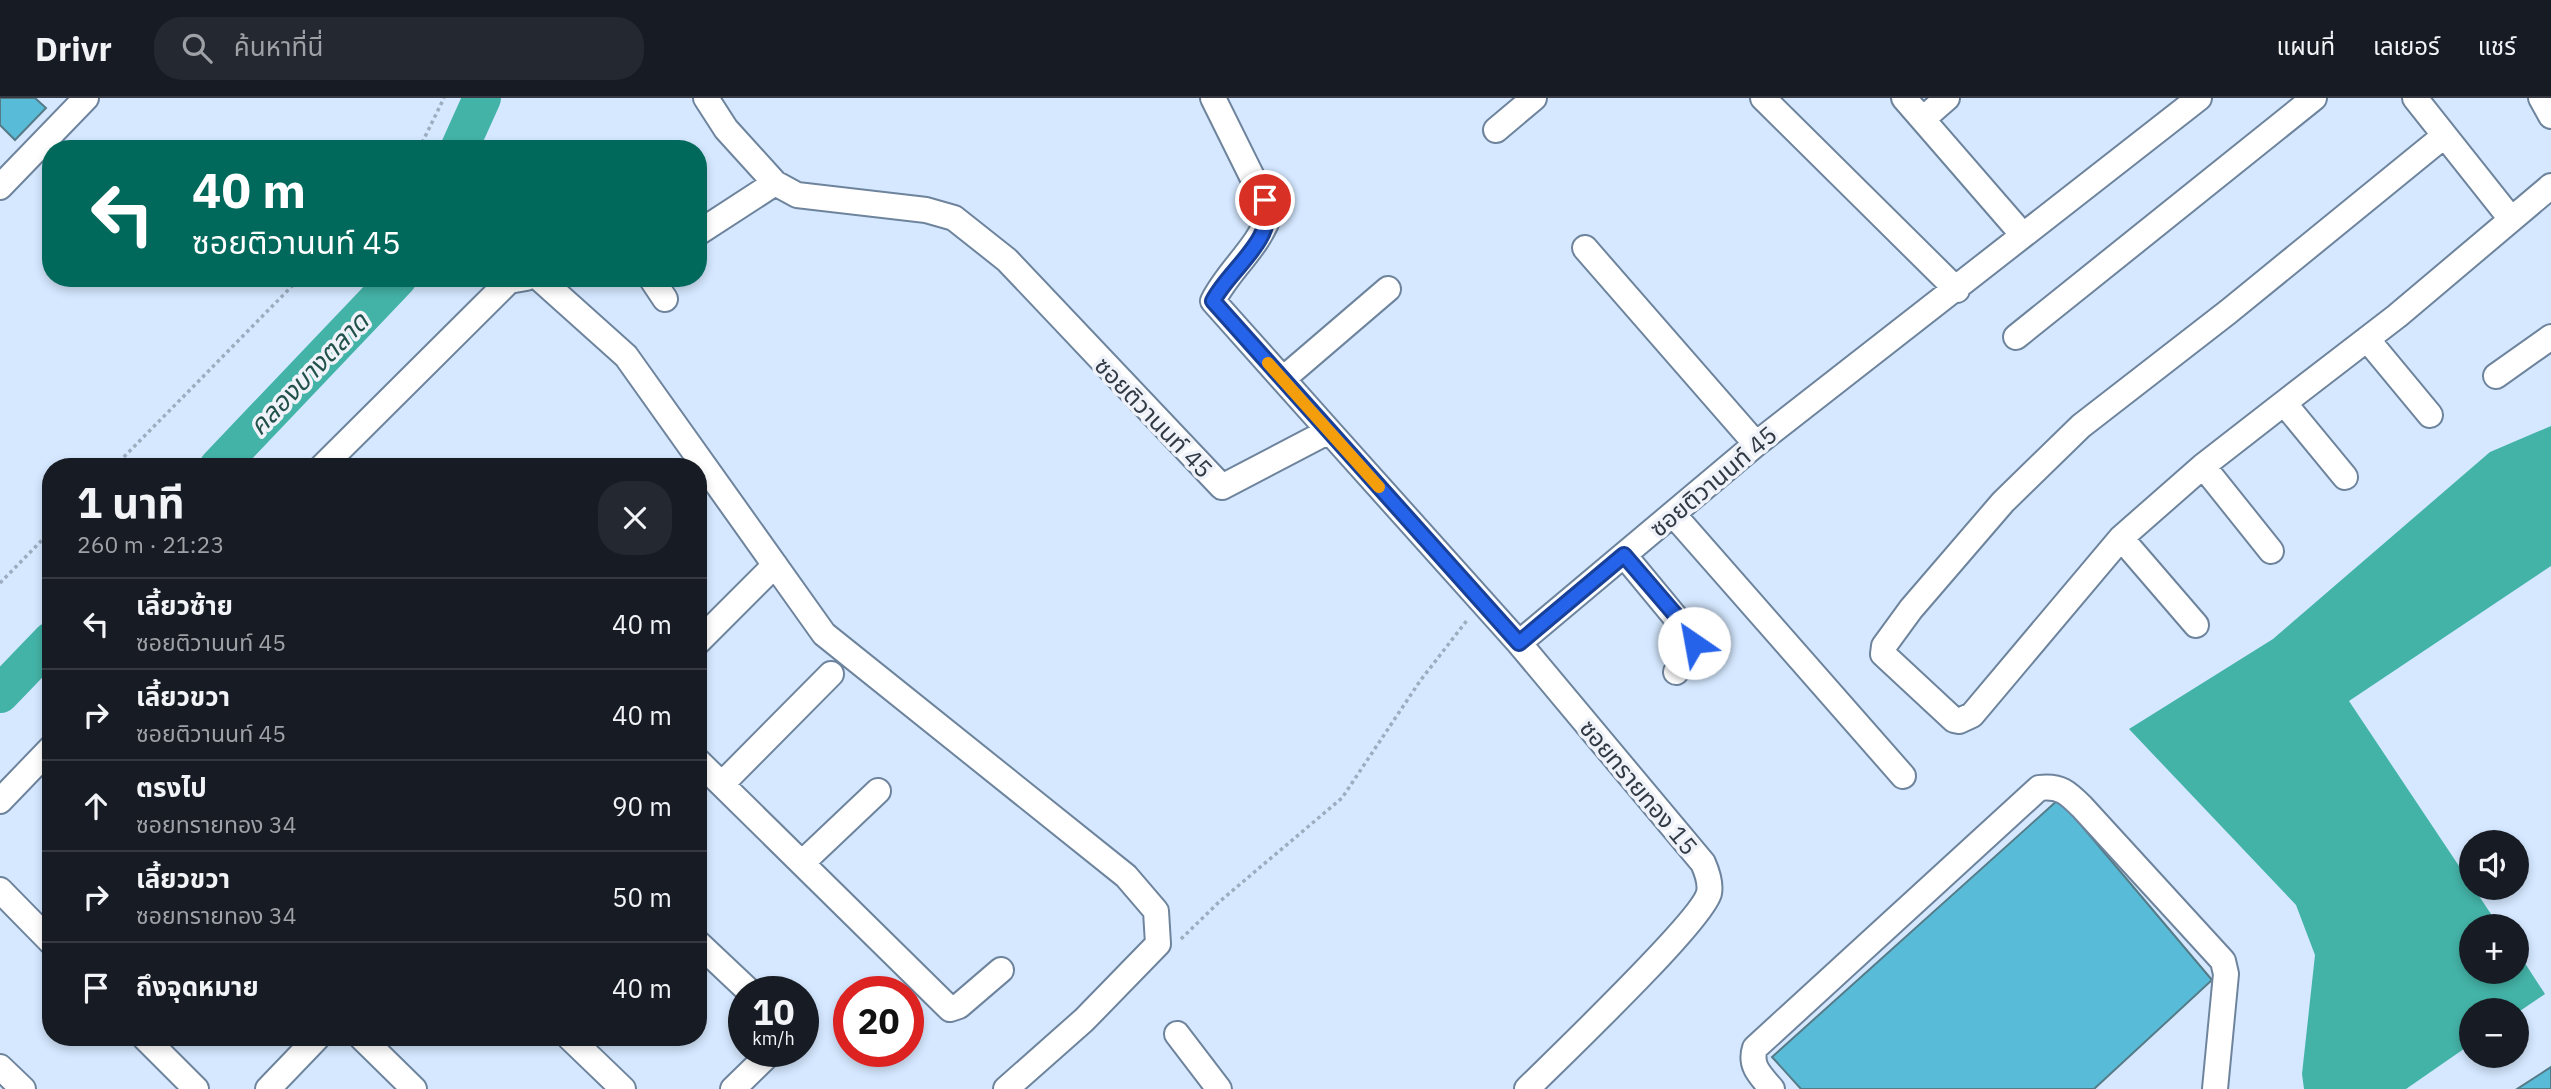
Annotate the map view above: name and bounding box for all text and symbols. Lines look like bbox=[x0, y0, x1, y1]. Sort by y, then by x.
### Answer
search box bbox=[154, 17, 644, 80]
text: Drivr bbox=[35, 27, 112, 70]
icon: search bbox=[178, 29, 216, 67]
text: ค้นหาที่นี่ bbox=[234, 29, 323, 63]
text: แผนที่ bbox=[2277, 30, 2335, 62]
text: เลเยอร์ bbox=[2373, 30, 2440, 62]
text: แชร์ bbox=[2478, 30, 2516, 62]
text: 40 m bbox=[192, 158, 306, 221]
icon: left bbox=[77, 168, 168, 259]
pin bbox=[1235, 170, 1295, 230]
icon: arrive bbox=[1246, 181, 1284, 219]
text: ซอยติวานนท์ 45 bbox=[192, 221, 401, 263]
water label: คลองบางตลาด bbox=[241, 304, 376, 442]
street label: ซอยติวานนท์ 45 bbox=[1088, 350, 1220, 484]
street label: ซอยติวานนท์ 45 bbox=[1643, 418, 1783, 544]
text: 1 นาที bbox=[77, 475, 185, 530]
button: close bbox=[598, 481, 672, 555]
text: 260 m · 21:23 bbox=[77, 529, 224, 559]
text: เลี้ยวซ้าย bbox=[136, 588, 233, 622]
icon: left bbox=[77, 605, 115, 643]
position arrow bbox=[1657, 606, 1731, 680]
text: 40 m bbox=[612, 607, 672, 641]
text: ซอยติวานนท์ 45 bbox=[136, 627, 286, 657]
text: เลี้ยวขวา bbox=[136, 679, 230, 713]
icon: right bbox=[77, 696, 115, 734]
text: 40 m bbox=[612, 698, 672, 732]
street label: ซอยทรายทอง 15 bbox=[1573, 713, 1705, 861]
text: ซอยติวานนท์ 45 bbox=[136, 718, 286, 748]
text: ตรงไป bbox=[136, 770, 207, 804]
icon: ahead bbox=[77, 787, 115, 825]
text: 90 m bbox=[612, 789, 672, 823]
text: ซอยทรายทอง 34 bbox=[136, 809, 296, 839]
map controls bbox=[2459, 830, 2529, 1068]
button: sound bbox=[2459, 830, 2529, 900]
text: เลี้ยวขวา bbox=[136, 861, 230, 895]
icon: right bbox=[77, 878, 115, 916]
text: 50 m bbox=[612, 880, 672, 914]
text: ซอยทรายทอง 34 bbox=[136, 900, 296, 930]
button: + bbox=[2459, 914, 2529, 984]
icon: arrive bbox=[77, 969, 115, 1007]
text: ถึงจุดหมาย bbox=[136, 969, 259, 1003]
text: 40 m bbox=[612, 971, 672, 1005]
speed limit sign: 20 bbox=[833, 976, 924, 1067]
text: 10 bbox=[752, 989, 795, 1035]
button: − bbox=[2459, 998, 2529, 1068]
text: km/h bbox=[752, 1027, 795, 1050]

